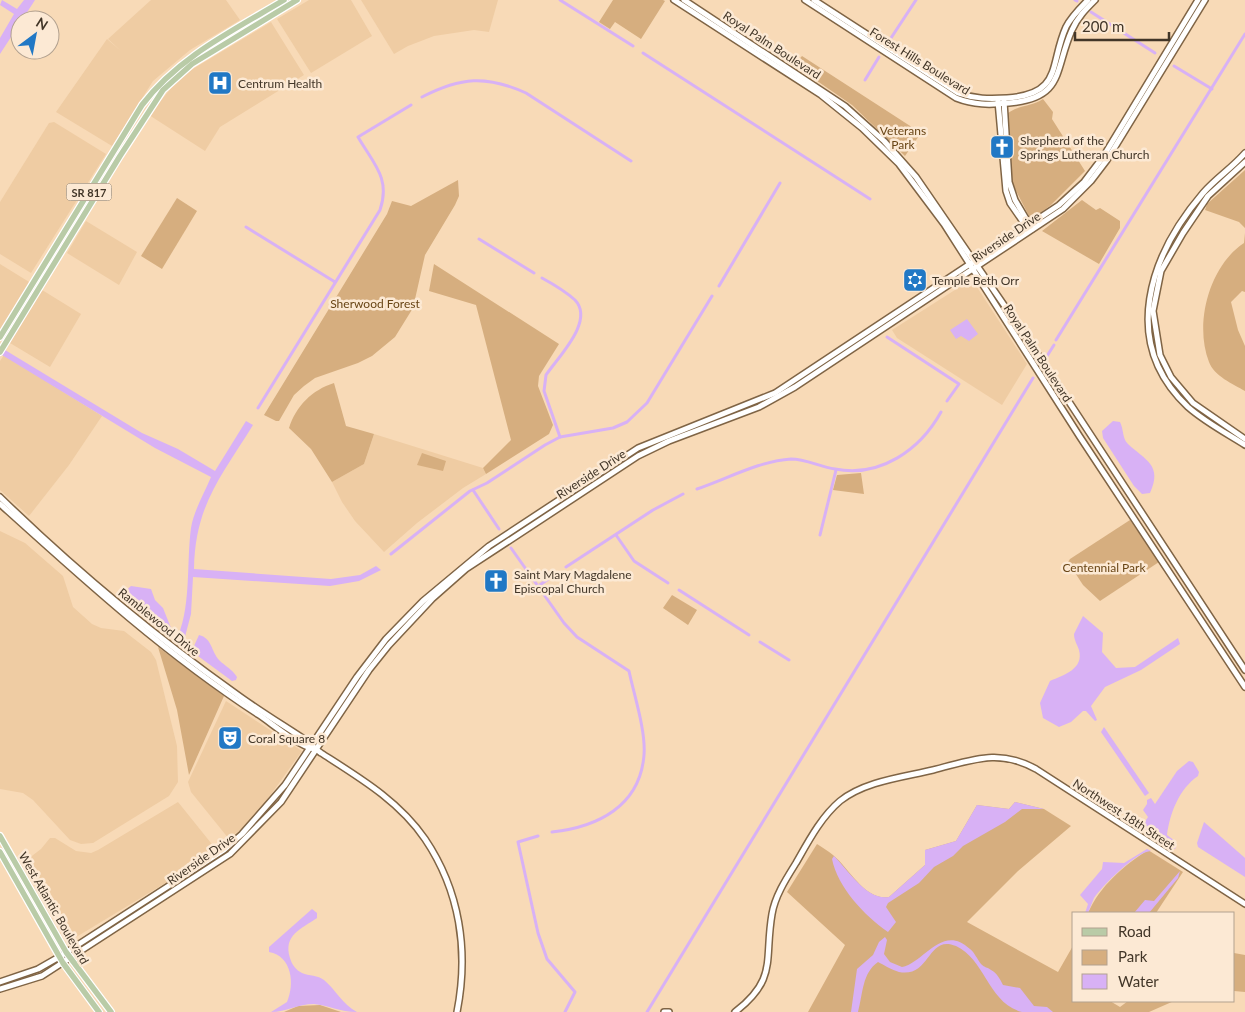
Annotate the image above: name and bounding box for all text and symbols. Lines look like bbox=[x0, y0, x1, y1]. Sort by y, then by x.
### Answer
street label: Royal Palm Boulevard bbox=[720, 8, 824, 82]
north arrow bbox=[10, 10, 60, 60]
scale bar bbox=[1075, 10, 1169, 42]
text: N bbox=[33, 13, 51, 34]
text: 200 m bbox=[1082, 17, 1124, 35]
street label: Forest Hills Boulevard bbox=[867, 24, 973, 98]
hospital icon: Centrum Health bbox=[207, 70, 233, 96]
place label: Centrum Health bbox=[238, 76, 322, 91]
park label: Veterans Park bbox=[880, 123, 926, 152]
place label: Shepherd of the Springs Lutheran Church bbox=[1020, 133, 1149, 162]
church icon: Shepherd of the Springs Lutheran Church bbox=[989, 134, 1015, 160]
road number: SR 817 bbox=[66, 183, 112, 200]
street label: Riverside Drive bbox=[969, 208, 1043, 266]
synagogue icon: Temple Beth Orr bbox=[902, 267, 928, 293]
place label: Temple Beth Orr bbox=[932, 273, 1020, 288]
park label: Sherwood Forest bbox=[330, 296, 420, 311]
street label: Royal Palm Boulevard bbox=[1001, 301, 1075, 405]
street label: Riverside Drive bbox=[553, 446, 629, 502]
park label: Centennial Park bbox=[1062, 560, 1146, 575]
place label: Saint Mary Magdalene Episcopal Church bbox=[514, 567, 631, 596]
church icon: Saint Mary Magdalene Episcopal Church bbox=[483, 568, 509, 594]
street label: Ramblewood Drive bbox=[115, 585, 203, 659]
theatre icon: Coral Square 8 bbox=[217, 725, 243, 751]
place label: Coral Square 8 bbox=[248, 731, 325, 746]
street label: Northwest 18th Street bbox=[1070, 775, 1179, 853]
street label: Riverside Drive bbox=[164, 830, 238, 888]
street label: West Atlantic Boulevard bbox=[16, 849, 92, 967]
legend bbox=[1072, 912, 1235, 1002]
text: Road bbox=[1118, 922, 1151, 940]
text: Park bbox=[1118, 947, 1148, 965]
text: Water bbox=[1118, 972, 1159, 990]

